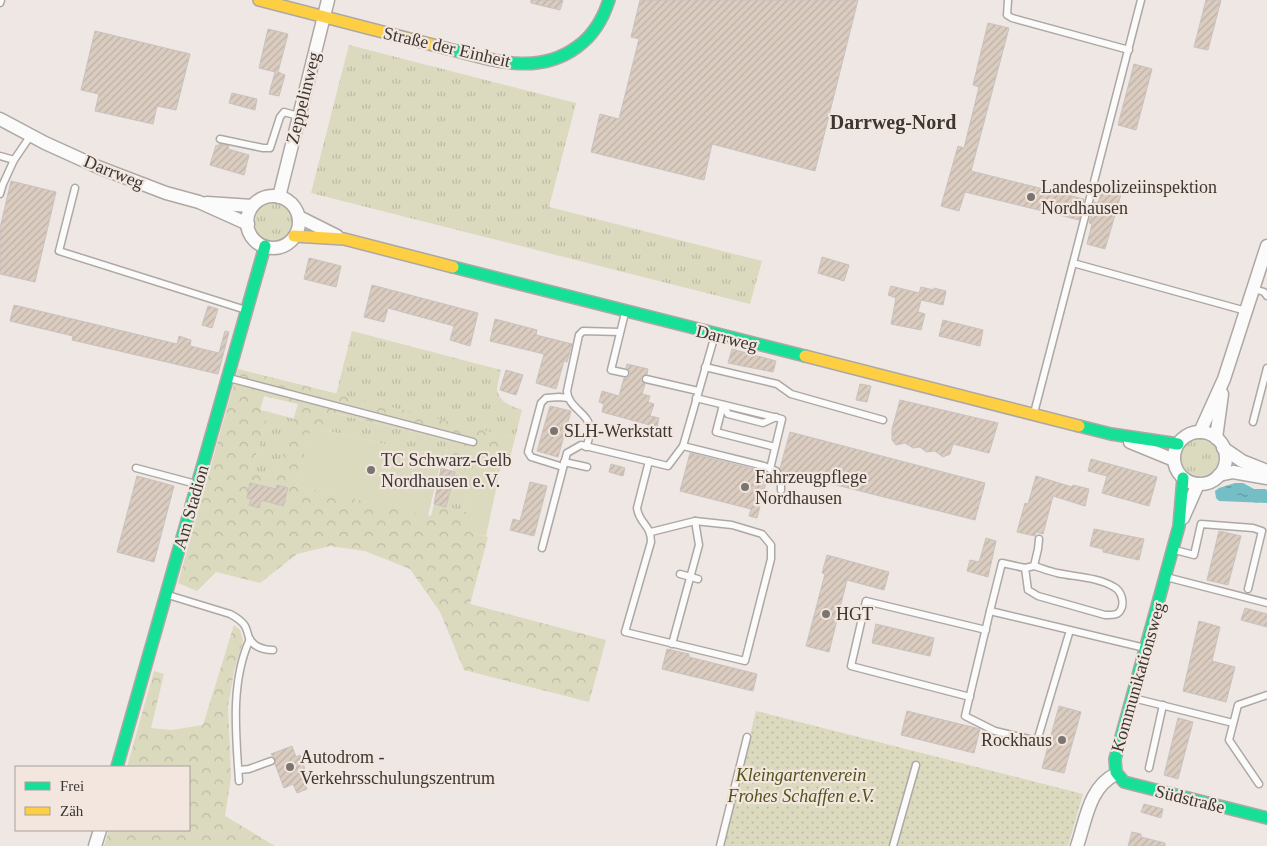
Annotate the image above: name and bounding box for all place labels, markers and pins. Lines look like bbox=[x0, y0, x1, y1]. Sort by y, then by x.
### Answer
place label: Landespolizeiinspektion Nordhausen bbox=[1041, 177, 1217, 218]
marker: Landespolizeiinspektion Nordhausen bbox=[1025, 191, 1037, 203]
place label: SLH-Werkstatt bbox=[564, 421, 673, 441]
marker: SLH-Werkstatt bbox=[548, 425, 560, 437]
place label: TC Schwarz-Gelb Nordhausen e.V. bbox=[381, 450, 511, 491]
marker: TC Schwarz-Gelb Nordhausen e.V. bbox=[365, 464, 377, 476]
place label: Fahrzeugpflege Nordhausen bbox=[755, 467, 867, 508]
marker: Fahrzeugpflege Nordhausen bbox=[739, 481, 751, 493]
place label: HGT bbox=[836, 604, 873, 624]
marker: HGT bbox=[820, 608, 832, 620]
place label: Rockhaus bbox=[981, 730, 1052, 750]
marker: Rockhaus bbox=[1056, 734, 1068, 746]
place label: Autodrom - Verkehrsschulungszentrum bbox=[300, 747, 495, 788]
marker: Autodrom - Verkehrsschulungszentrum bbox=[284, 761, 296, 773]

